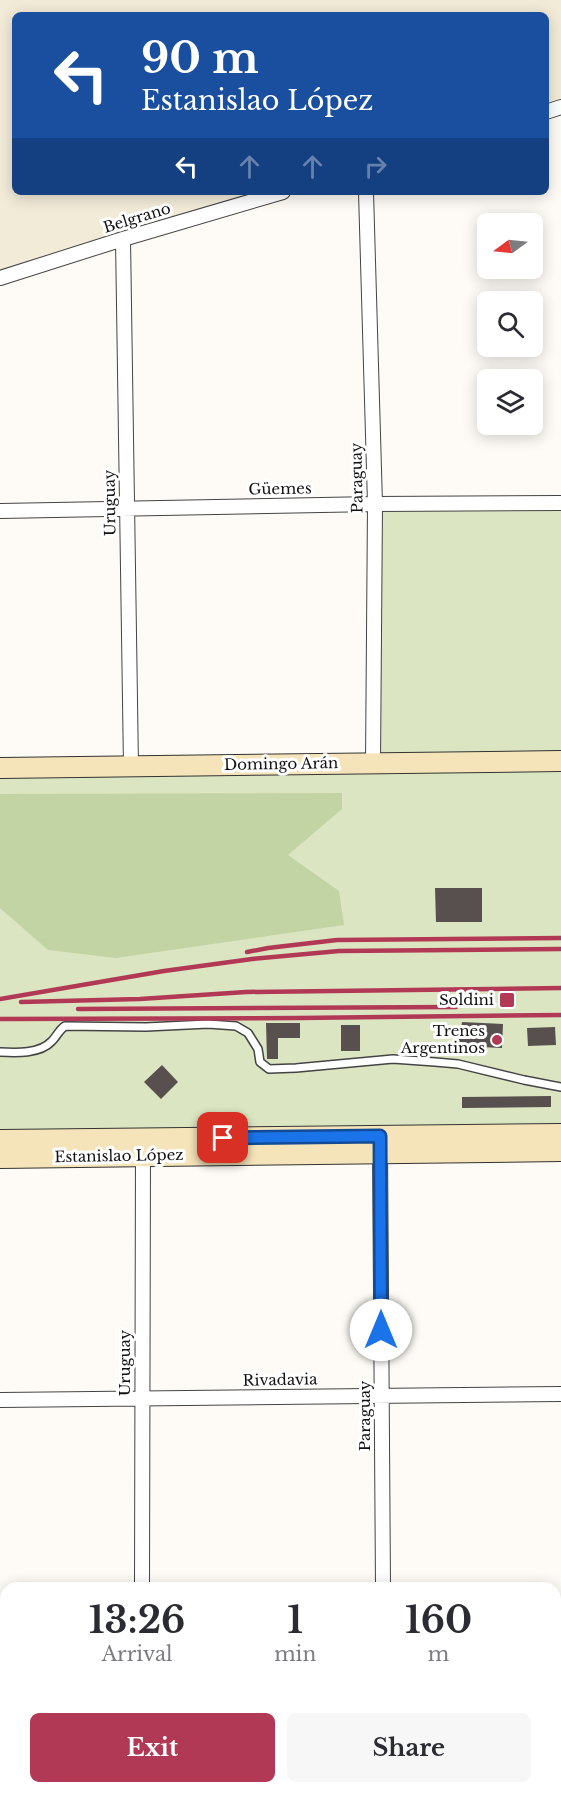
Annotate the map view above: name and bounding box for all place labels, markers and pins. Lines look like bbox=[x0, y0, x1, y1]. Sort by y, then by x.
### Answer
place label: Soldini bbox=[439, 990, 494, 1009]
marker: Soldini bbox=[498, 991, 516, 1009]
place label: Trenes Argentinos bbox=[400, 1021, 485, 1057]
marker: Trenes Argentinos bbox=[490, 1033, 504, 1047]
pin bbox=[197, 1112, 248, 1163]

